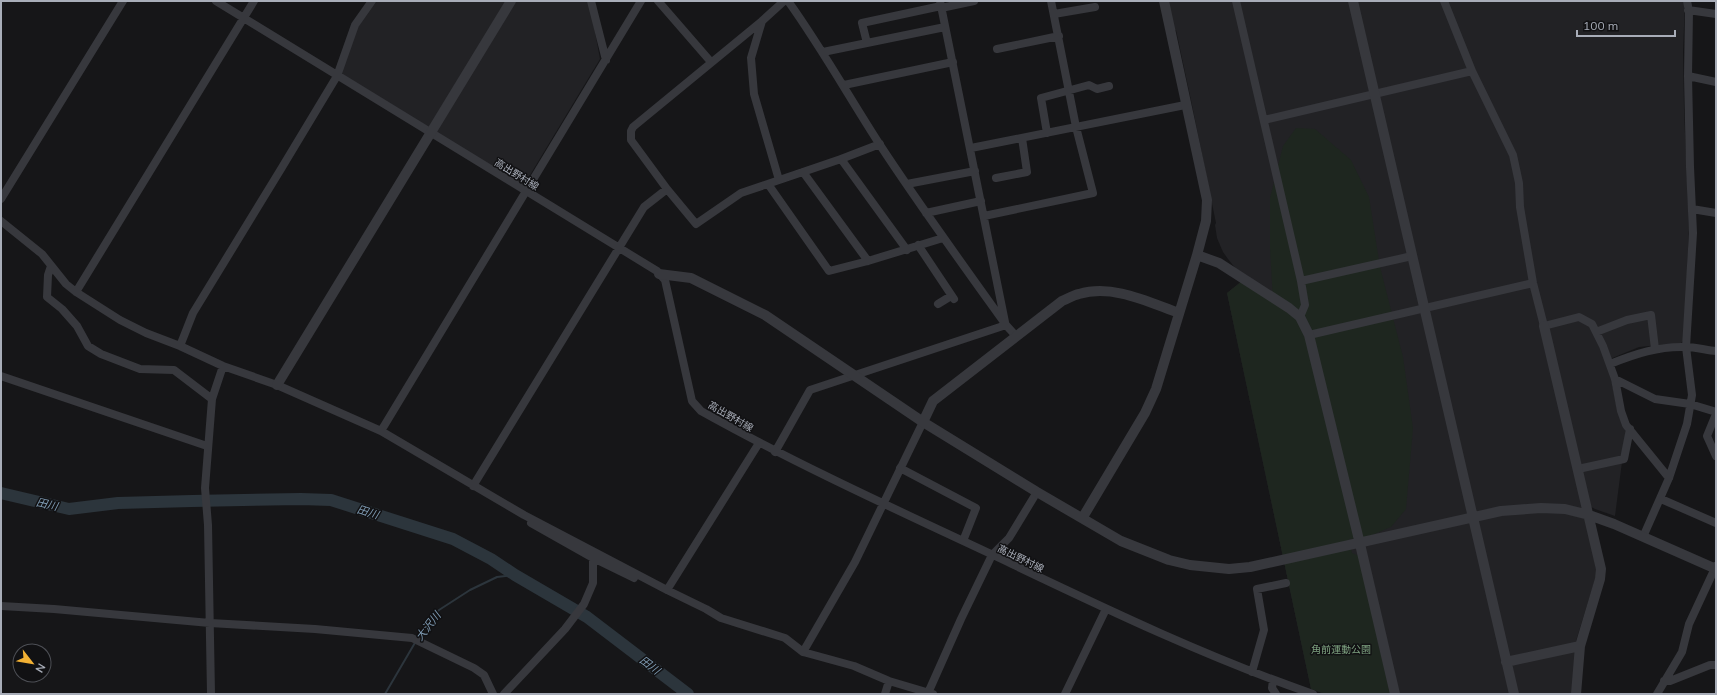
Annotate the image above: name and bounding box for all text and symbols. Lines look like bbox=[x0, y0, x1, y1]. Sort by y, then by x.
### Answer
scale bar bbox=[1577, 12, 1675, 38]
text: 100 m bbox=[1583, 18, 1618, 33]
street label: 高出野村線 bbox=[492, 156, 541, 193]
street label: 高出野村線 bbox=[706, 398, 756, 435]
water label: 田川 bbox=[35, 495, 60, 514]
water label: 田川 bbox=[355, 502, 382, 522]
street label: 高出野村線 bbox=[995, 542, 1046, 575]
water label: 大沢川 bbox=[412, 608, 444, 643]
north arrow bbox=[12, 643, 52, 683]
park label: 角前運動公園 bbox=[1311, 643, 1371, 656]
water label: 田川 bbox=[637, 653, 664, 678]
text: N bbox=[32, 661, 49, 675]

